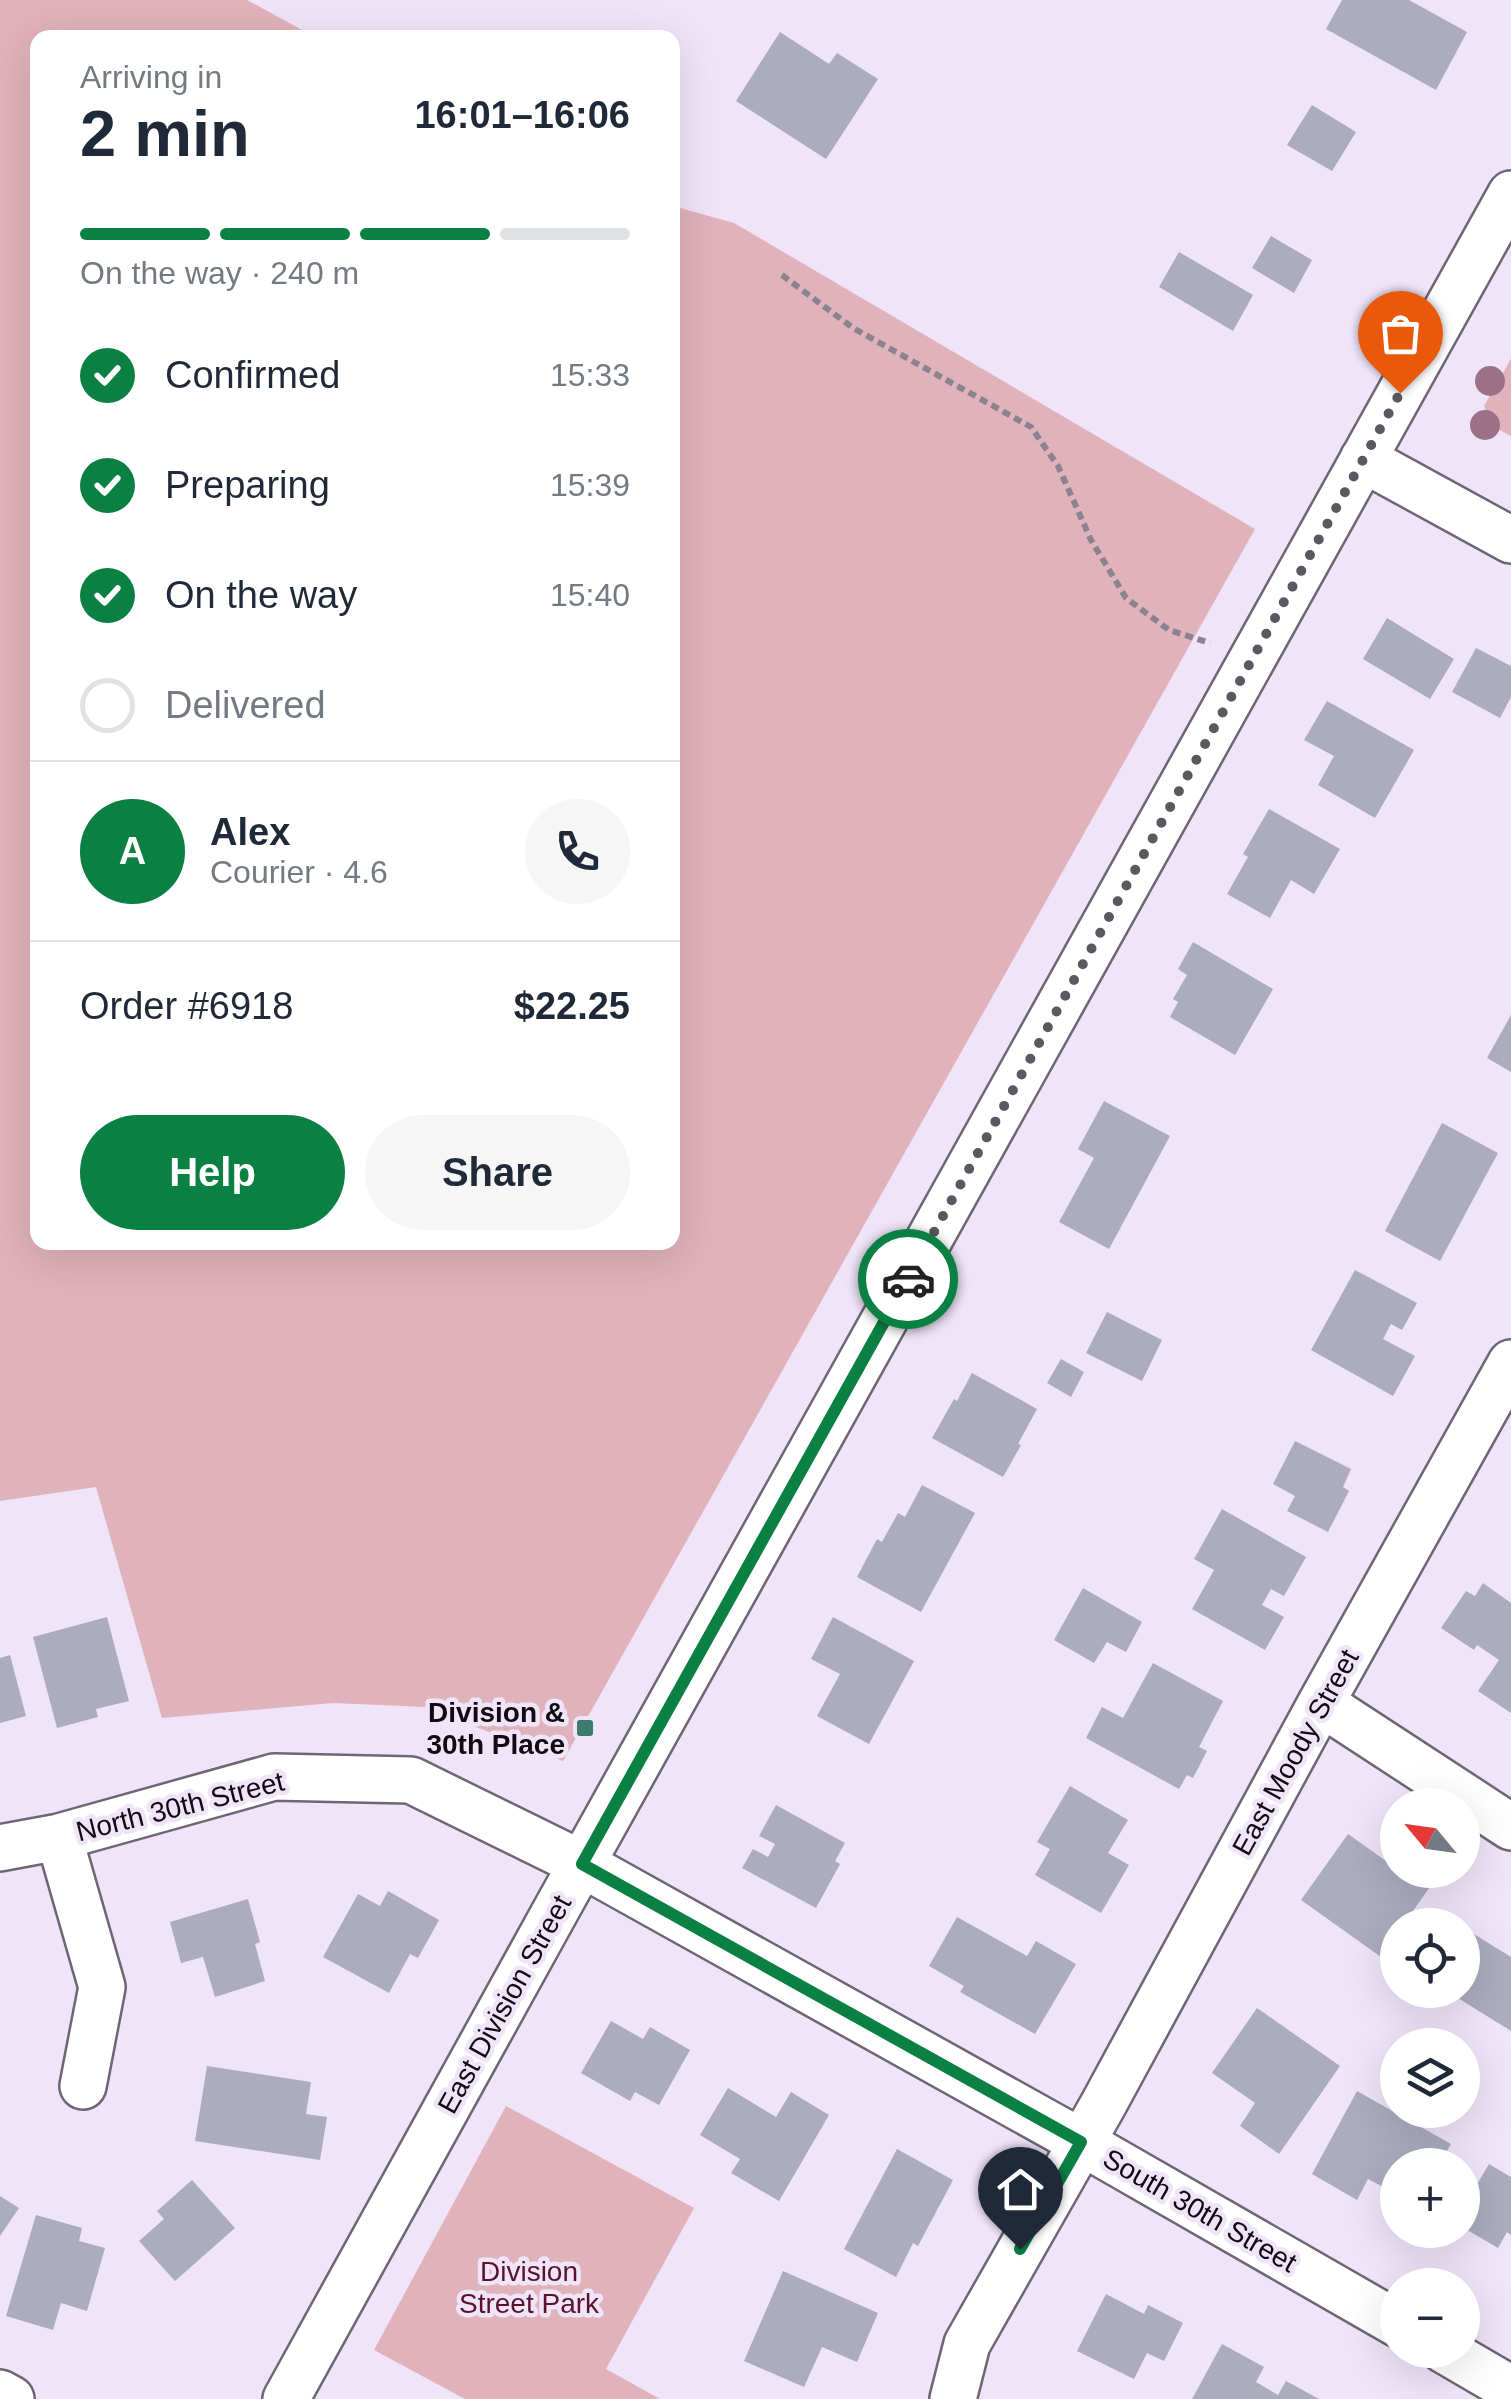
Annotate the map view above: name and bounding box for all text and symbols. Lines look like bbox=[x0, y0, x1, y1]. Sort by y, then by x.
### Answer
text: Arriving in bbox=[80, 59, 222, 95]
text: 16:01–16:06 bbox=[414, 94, 630, 136]
text: 2 min bbox=[80, 97, 250, 170]
text: On the way · 240 m bbox=[80, 255, 359, 291]
pin bbox=[1358, 291, 1443, 394]
icon: bag bbox=[1373, 306, 1428, 361]
icon: check bbox=[80, 348, 135, 403]
text: Confirmed bbox=[165, 354, 340, 396]
text: 15:33 bbox=[550, 357, 630, 393]
icon: check bbox=[80, 458, 135, 513]
text: Preparing bbox=[165, 464, 330, 506]
text: 15:39 bbox=[550, 467, 630, 503]
icon: check bbox=[80, 568, 135, 623]
text: On the way bbox=[165, 574, 357, 616]
text: 15:40 bbox=[550, 577, 630, 613]
text: Delivered bbox=[165, 684, 326, 726]
button: phone bbox=[525, 799, 630, 904]
text: Alex bbox=[210, 811, 290, 853]
text: A bbox=[119, 830, 146, 872]
text: Courier · 4.6 bbox=[210, 854, 388, 890]
text: Order #6918 bbox=[80, 985, 293, 1027]
text: $22.25 bbox=[514, 985, 630, 1027]
button: Help bbox=[80, 1115, 345, 1230]
button: Share bbox=[365, 1115, 630, 1230]
courier bbox=[858, 1229, 958, 1329]
icon: car bbox=[881, 1252, 936, 1307]
street label: East Moody Street bbox=[1226, 1644, 1365, 1860]
place label: Division & 30th Place bbox=[426, 1697, 565, 1760]
marker: Division & 30th Place bbox=[574, 1717, 596, 1739]
street label: North 30th Street bbox=[73, 1766, 288, 1847]
north arrow bbox=[1380, 1788, 1480, 1888]
map controls bbox=[1380, 1788, 1480, 2368]
street label: East Division Street bbox=[432, 1890, 577, 2119]
button: locate bbox=[1380, 1908, 1480, 2008]
button: layers bbox=[1380, 2028, 1480, 2128]
street label: South 30th Street bbox=[1098, 2143, 1302, 2278]
pin bbox=[978, 2147, 1063, 2250]
button: + bbox=[1380, 2148, 1480, 2248]
icon: home bbox=[993, 2162, 1048, 2217]
park label: Division Street Park bbox=[459, 2256, 600, 2319]
button: − bbox=[1380, 2268, 1480, 2368]

